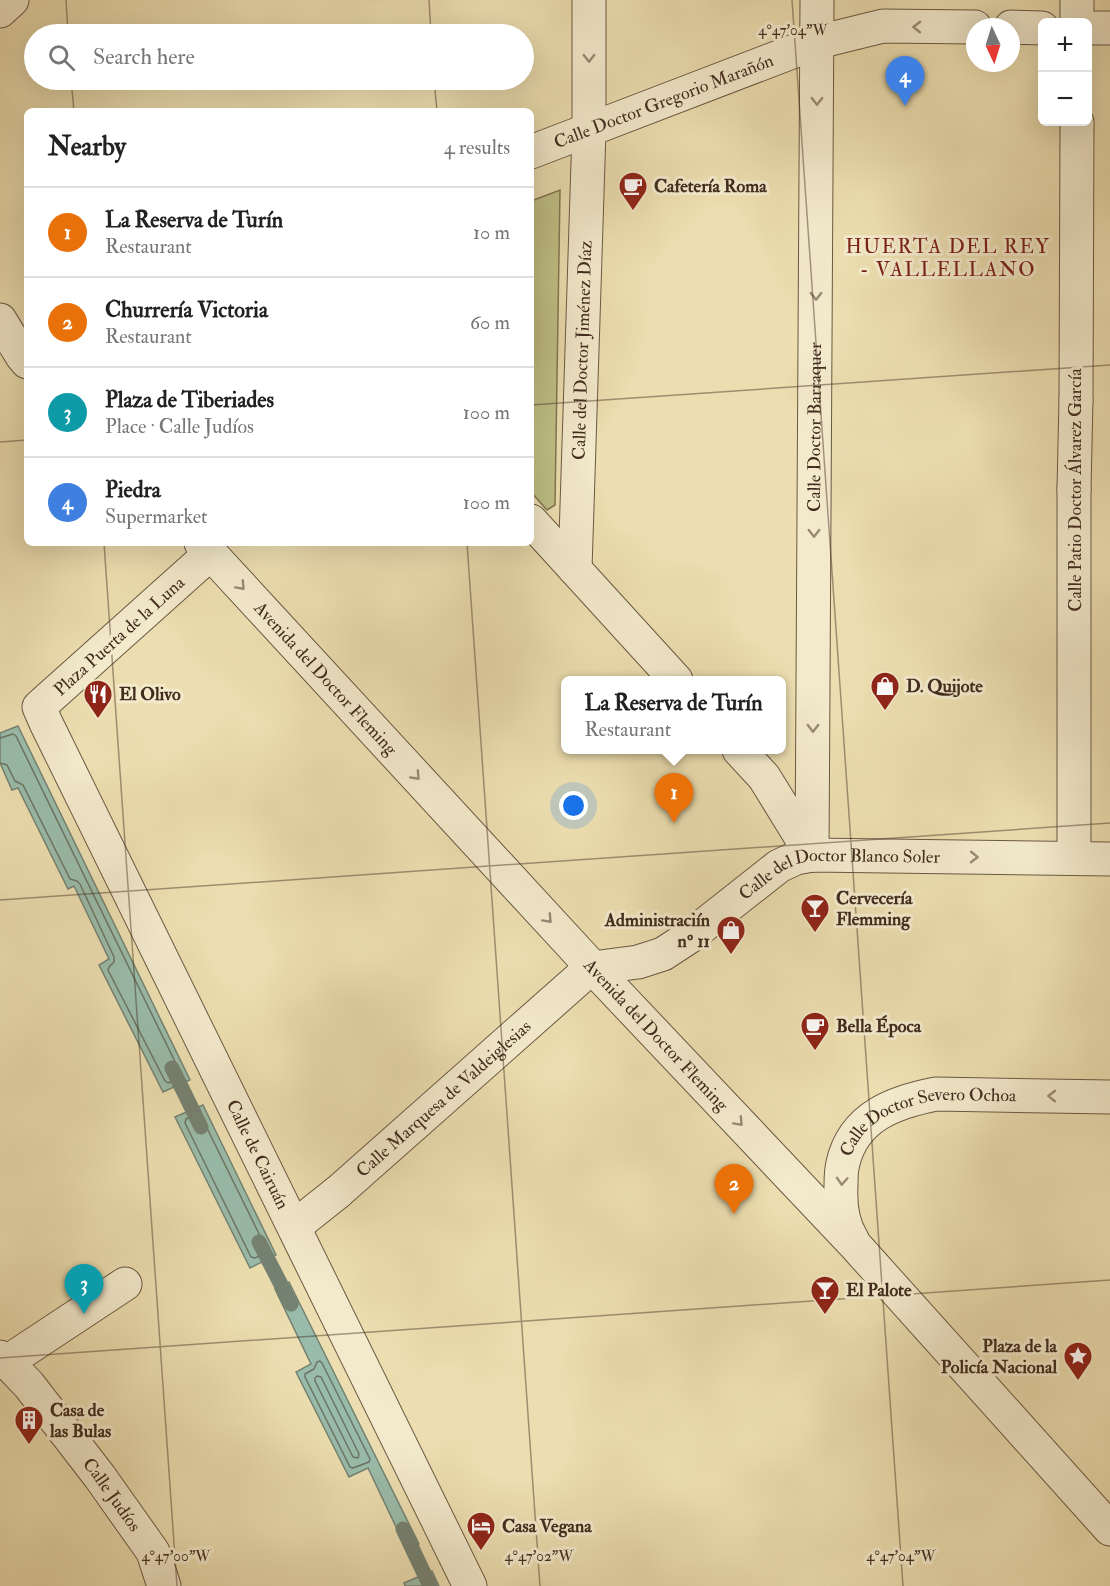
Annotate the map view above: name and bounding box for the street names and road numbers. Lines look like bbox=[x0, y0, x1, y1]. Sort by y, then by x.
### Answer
street label: Calle Doctor Gregorio Marañón bbox=[551, 49, 777, 154]
street label: Calle del Doctor Jiménez Díaz bbox=[567, 240, 598, 460]
street label: Calle Doctor Barraquer bbox=[803, 342, 827, 512]
street label: Calle Patio Doctor Álvarez García bbox=[1064, 368, 1087, 612]
street label: Plaza Puerta de la Luna bbox=[49, 571, 190, 701]
street label: Avenida del Doctor Fleming bbox=[248, 596, 403, 761]
street label: Calle del Doctor Blanco Soler bbox=[734, 844, 941, 905]
street label: Avenida del Doctor Fleming bbox=[578, 954, 734, 1117]
street label: Calle Marquesa de Valdeiglesias bbox=[352, 1015, 536, 1182]
street label: Calle Doctor Severo Ochoa bbox=[835, 1083, 1017, 1160]
street label: Calle de Cairuán bbox=[221, 1096, 294, 1213]
street label: Calle Judíos bbox=[77, 1453, 146, 1536]

